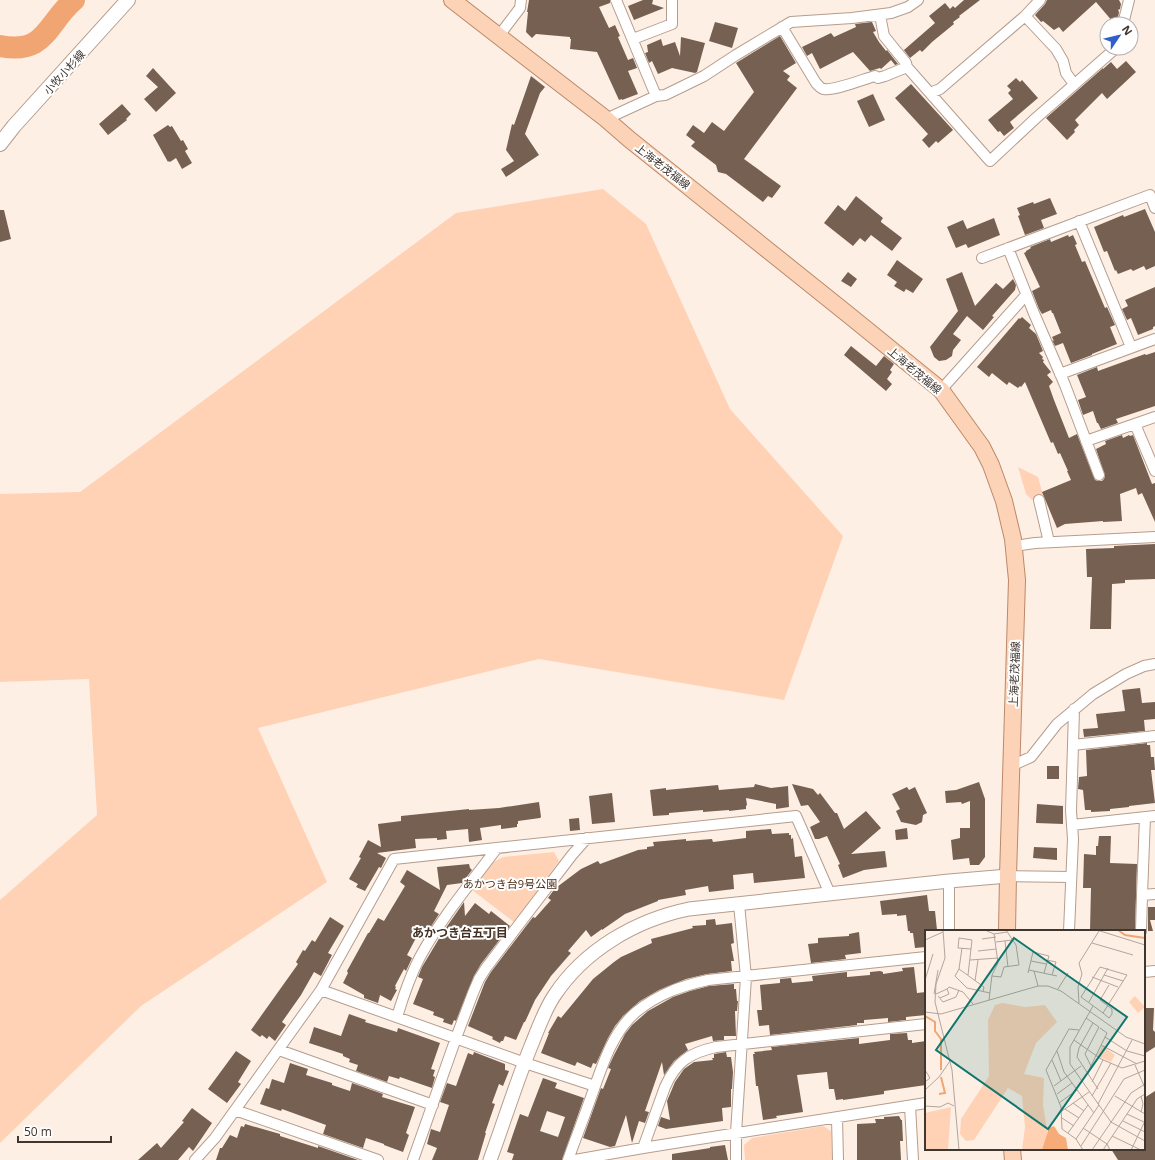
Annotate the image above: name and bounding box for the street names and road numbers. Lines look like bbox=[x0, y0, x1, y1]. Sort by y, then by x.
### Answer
street label: 小牧小杉線 bbox=[40, 47, 88, 97]
street label: 上海老茂福線 bbox=[632, 140, 694, 192]
street label: 上海老茂福線 bbox=[885, 343, 945, 397]
street label: 上海老茂福線 bbox=[1005, 641, 1023, 707]

